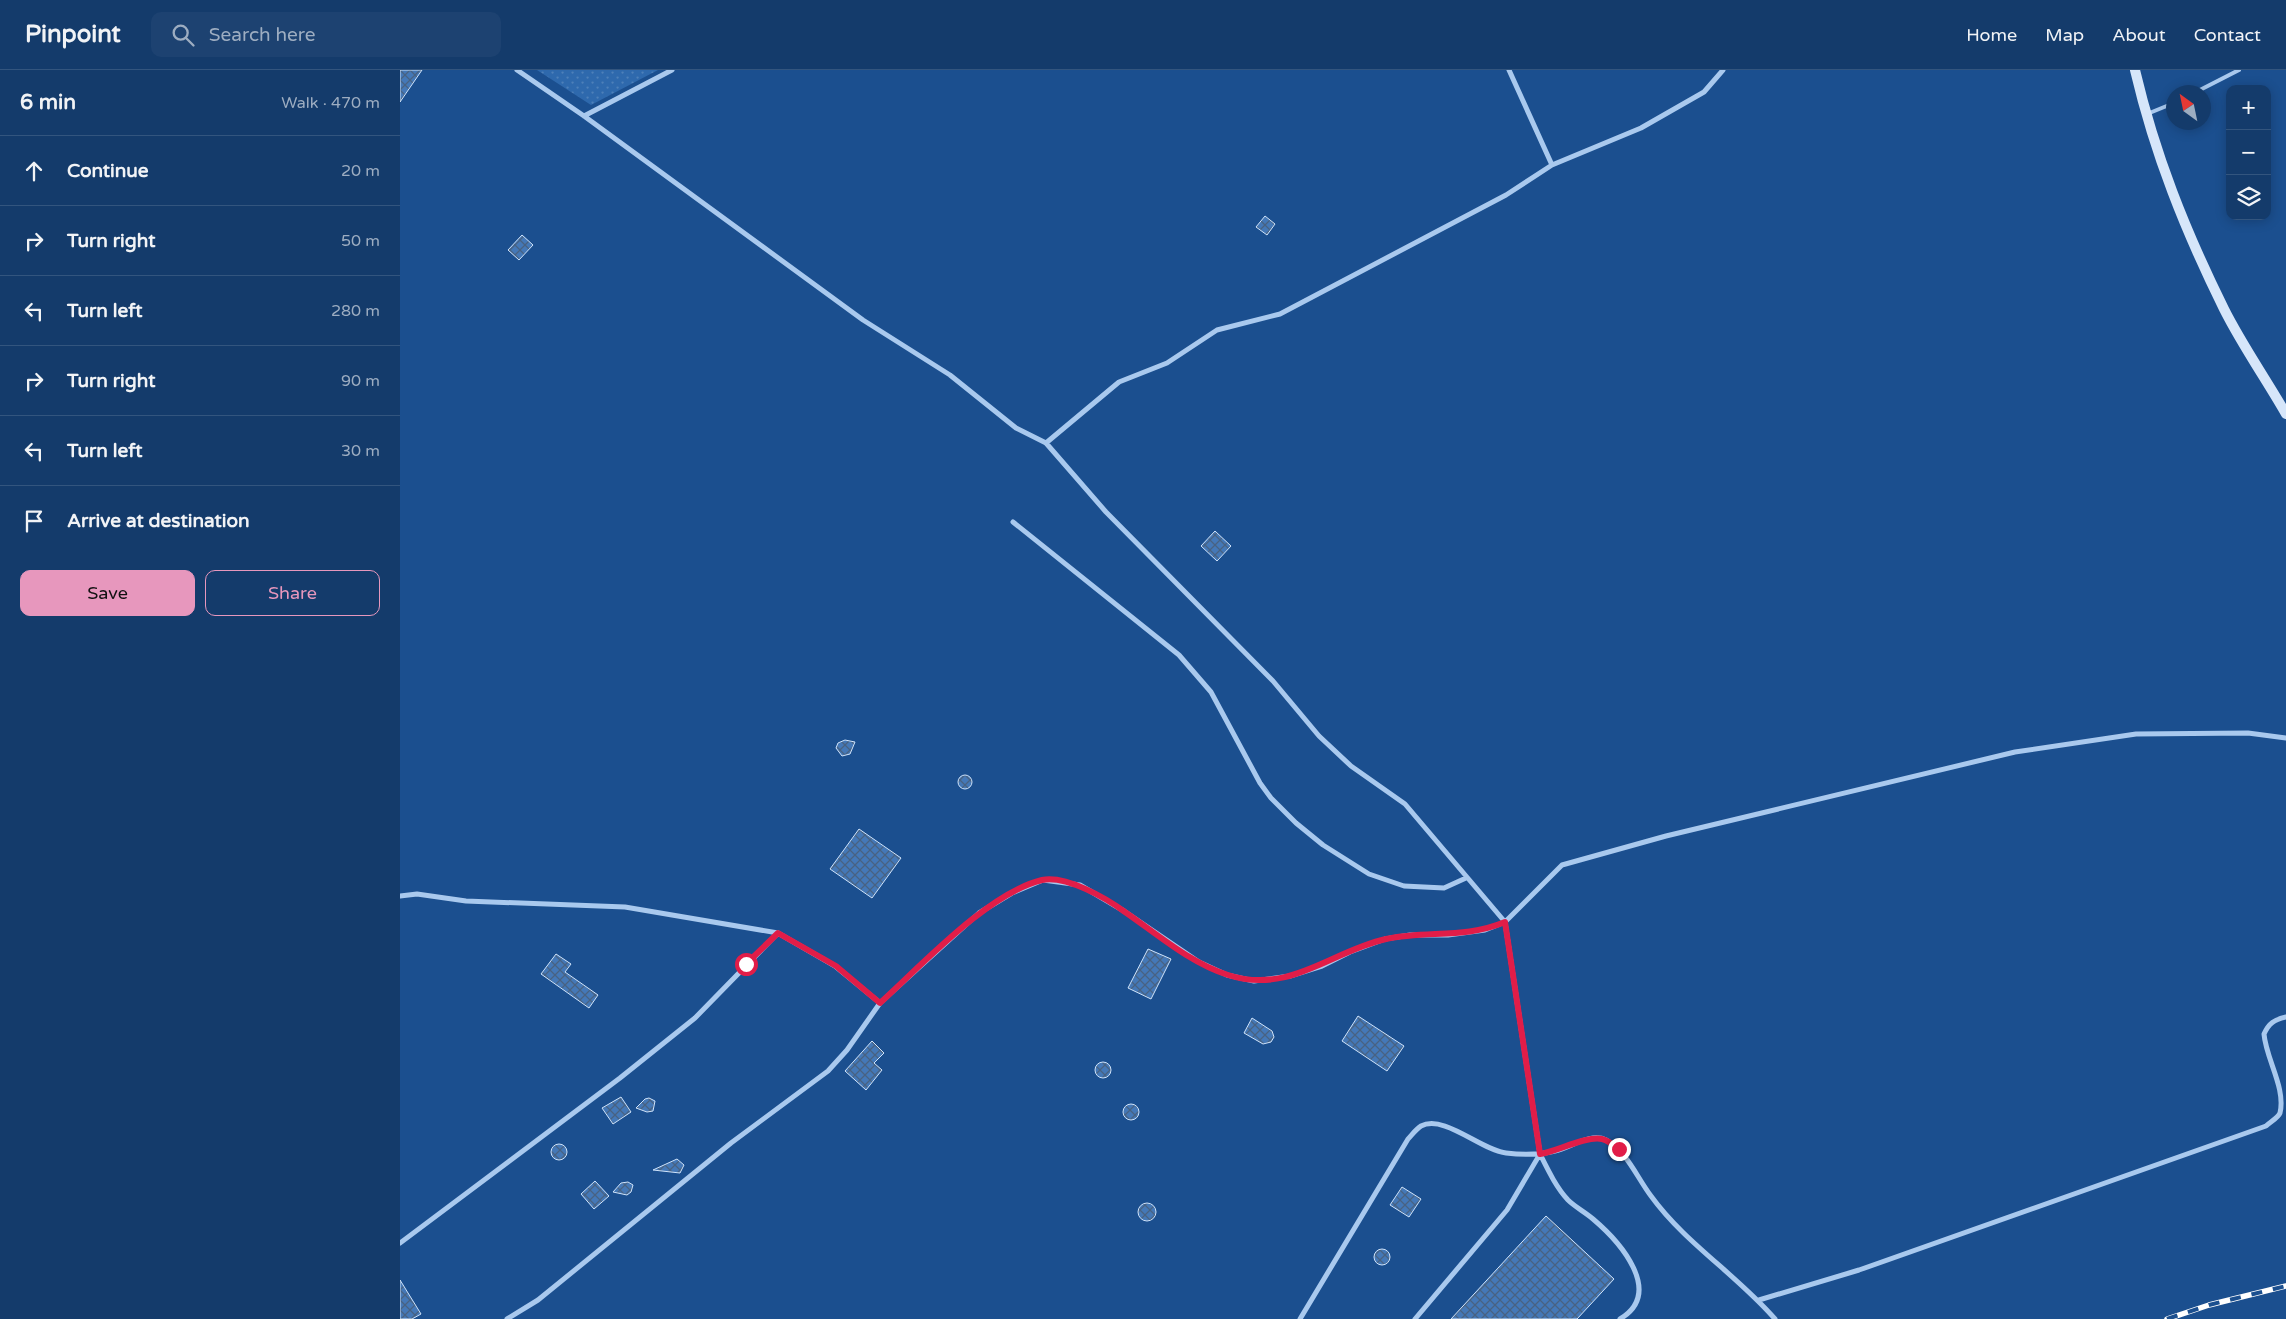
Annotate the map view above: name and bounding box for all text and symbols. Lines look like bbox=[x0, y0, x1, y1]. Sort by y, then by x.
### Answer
search box bbox=[151, 12, 501, 57]
text: Pinpoint bbox=[25, 20, 121, 49]
icon: search bbox=[169, 21, 197, 49]
text: Search here bbox=[209, 24, 316, 46]
text: Home bbox=[1966, 24, 2017, 46]
text: Map bbox=[2045, 24, 2084, 46]
text: About bbox=[2112, 24, 2166, 46]
text: Contact bbox=[2194, 24, 2261, 46]
north arrow bbox=[2166, 85, 2211, 130]
map controls bbox=[2226, 85, 2271, 220]
button: + bbox=[2226, 85, 2271, 130]
text: 6 min bbox=[20, 90, 76, 115]
text: Walk · 470 m bbox=[281, 93, 380, 113]
button: − bbox=[2226, 130, 2271, 175]
icon: ahead bbox=[20, 157, 48, 185]
text: Continue bbox=[67, 160, 149, 182]
text: 20 m bbox=[341, 161, 380, 181]
button: layers bbox=[2226, 175, 2271, 220]
icon: right bbox=[20, 227, 48, 255]
text: Turn right bbox=[67, 230, 155, 252]
text: 50 m bbox=[341, 231, 380, 251]
icon: left bbox=[20, 297, 48, 325]
text: Turn left bbox=[67, 300, 143, 322]
text: 280 m bbox=[331, 301, 380, 321]
icon: right bbox=[20, 367, 48, 395]
text: Turn right bbox=[67, 370, 155, 392]
text: 90 m bbox=[341, 371, 380, 391]
icon: left bbox=[20, 437, 48, 465]
text: Turn left bbox=[67, 440, 143, 462]
text: 30 m bbox=[341, 441, 380, 461]
icon: arrive bbox=[20, 507, 48, 535]
text: Arrive at destination bbox=[67, 510, 250, 532]
button: Save bbox=[20, 570, 195, 616]
button: Share bbox=[205, 570, 380, 616]
route start bbox=[735, 953, 758, 976]
route end bbox=[1608, 1138, 1631, 1161]

